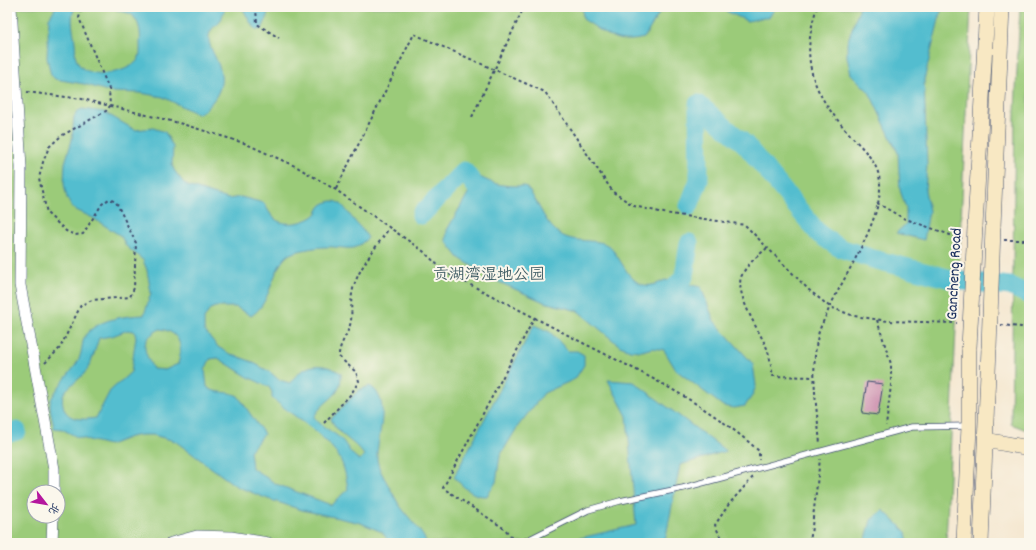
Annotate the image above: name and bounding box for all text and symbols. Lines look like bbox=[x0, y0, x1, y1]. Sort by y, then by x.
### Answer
street label: Gancheng Road bbox=[941, 228, 969, 320]
park label: 贡湖湾湿地公园 bbox=[433, 264, 545, 287]
north arrow bbox=[26, 484, 66, 524]
text: 北 bbox=[43, 499, 63, 517]

